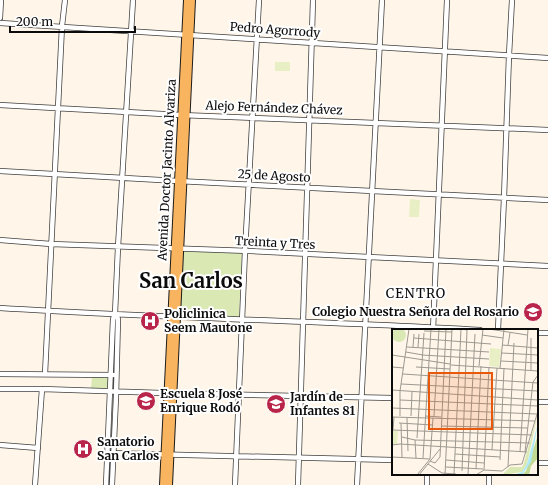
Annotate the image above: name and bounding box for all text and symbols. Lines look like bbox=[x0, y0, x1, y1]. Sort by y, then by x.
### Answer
scale bar bbox=[10, 8, 135, 34]
text: 200 m bbox=[16, 14, 53, 29]
street label: Pedro Agorrody bbox=[229, 19, 321, 40]
street label: Avenida Doctor Jacinto Alvariza bbox=[154, 78, 179, 262]
street label: Alejo Fernández Chávez bbox=[204, 98, 343, 117]
street label: 25 de Agosto bbox=[237, 166, 311, 185]
street label: Treinta y Tres bbox=[234, 233, 316, 252]
district label: San Carlos bbox=[139, 268, 243, 293]
district label: CENTRO bbox=[386, 285, 446, 302]
school or university icon: Colegio Nuestra Señora del Rosario bbox=[522, 301, 544, 323]
place label: Colegio Nuestra Señora del Rosario bbox=[312, 304, 519, 319]
place label: Policlinica Seem Mautone bbox=[164, 306, 253, 335]
hospital icon: Policlinica Seem Mautone bbox=[139, 310, 161, 332]
inset map bbox=[392, 329, 538, 475]
place label: Escuela 8 José Enrique Rodó bbox=[160, 386, 243, 415]
place label: Jardín de Infantes 81 bbox=[289, 389, 355, 418]
school or university icon: Escuela 8 José Enrique Rodó bbox=[135, 390, 157, 412]
school or university icon: Jardín de Infantes 81 bbox=[265, 393, 287, 415]
place label: Sanatorio San Carlos bbox=[97, 434, 159, 463]
hospital icon: Sanatorio San Carlos bbox=[72, 438, 94, 460]

